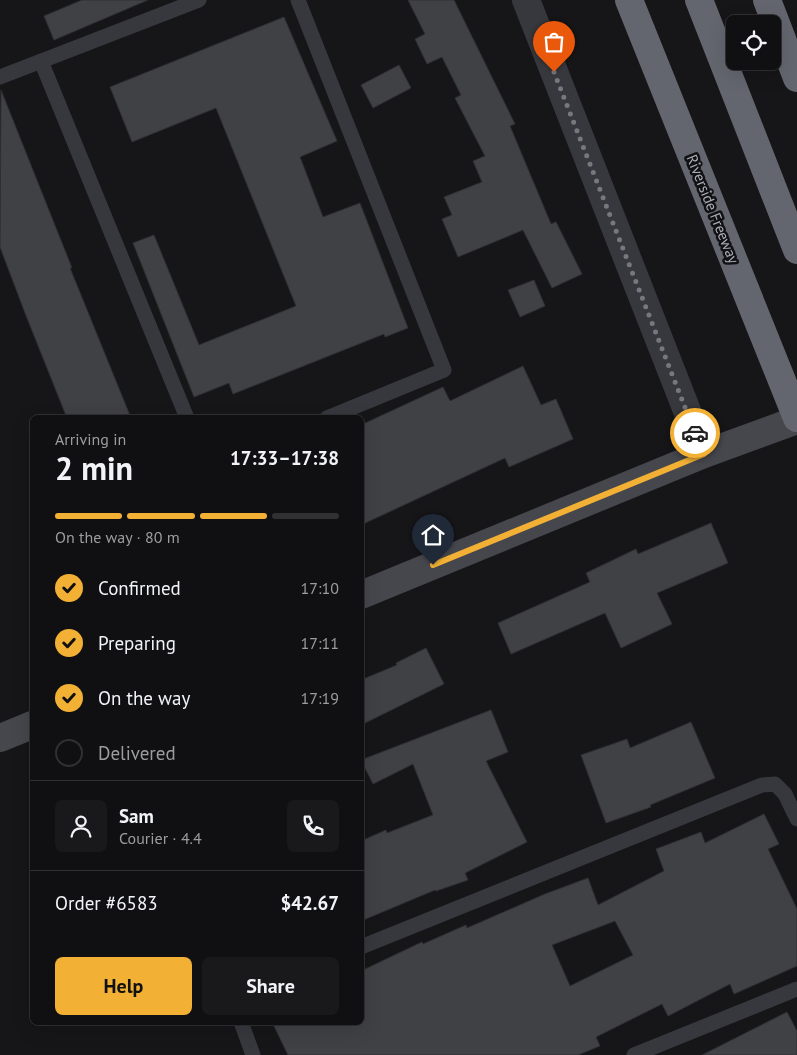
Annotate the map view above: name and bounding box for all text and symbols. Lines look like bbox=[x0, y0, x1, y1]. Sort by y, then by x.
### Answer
map controls bbox=[726, 15, 781, 70]
button: locate bbox=[726, 15, 781, 70]
pin bbox=[533, 21, 575, 72]
icon: bag bbox=[540, 28, 568, 56]
street label: Riverside Freeway bbox=[682, 152, 744, 266]
courier bbox=[670, 408, 720, 458]
icon: car bbox=[681, 419, 709, 447]
text: Arriving in bbox=[55, 429, 126, 449]
text: 17:33–17:38 bbox=[230, 446, 339, 470]
text: 2 min bbox=[55, 447, 133, 489]
pin bbox=[412, 514, 454, 565]
icon: home bbox=[419, 521, 447, 549]
text: On the way · 80 m bbox=[55, 527, 180, 547]
icon: check bbox=[55, 574, 83, 602]
text: Confirmed bbox=[98, 576, 181, 600]
text: 17:10 bbox=[301, 578, 339, 598]
icon: check bbox=[55, 629, 83, 657]
text: Preparing bbox=[98, 631, 176, 655]
text: 17:11 bbox=[301, 633, 339, 653]
icon: check bbox=[55, 684, 83, 712]
text: On the way bbox=[98, 686, 190, 710]
text: 17:19 bbox=[301, 688, 339, 708]
text: Delivered bbox=[98, 741, 176, 765]
button: person bbox=[55, 800, 107, 852]
button: phone bbox=[287, 800, 339, 852]
text: Sam bbox=[119, 804, 154, 828]
text: Courier · 4.4 bbox=[119, 828, 202, 848]
text: Order #6583 bbox=[55, 891, 158, 915]
text: $42.67 bbox=[280, 891, 339, 915]
button: Help bbox=[55, 957, 192, 1015]
button: Share bbox=[202, 957, 339, 1015]

